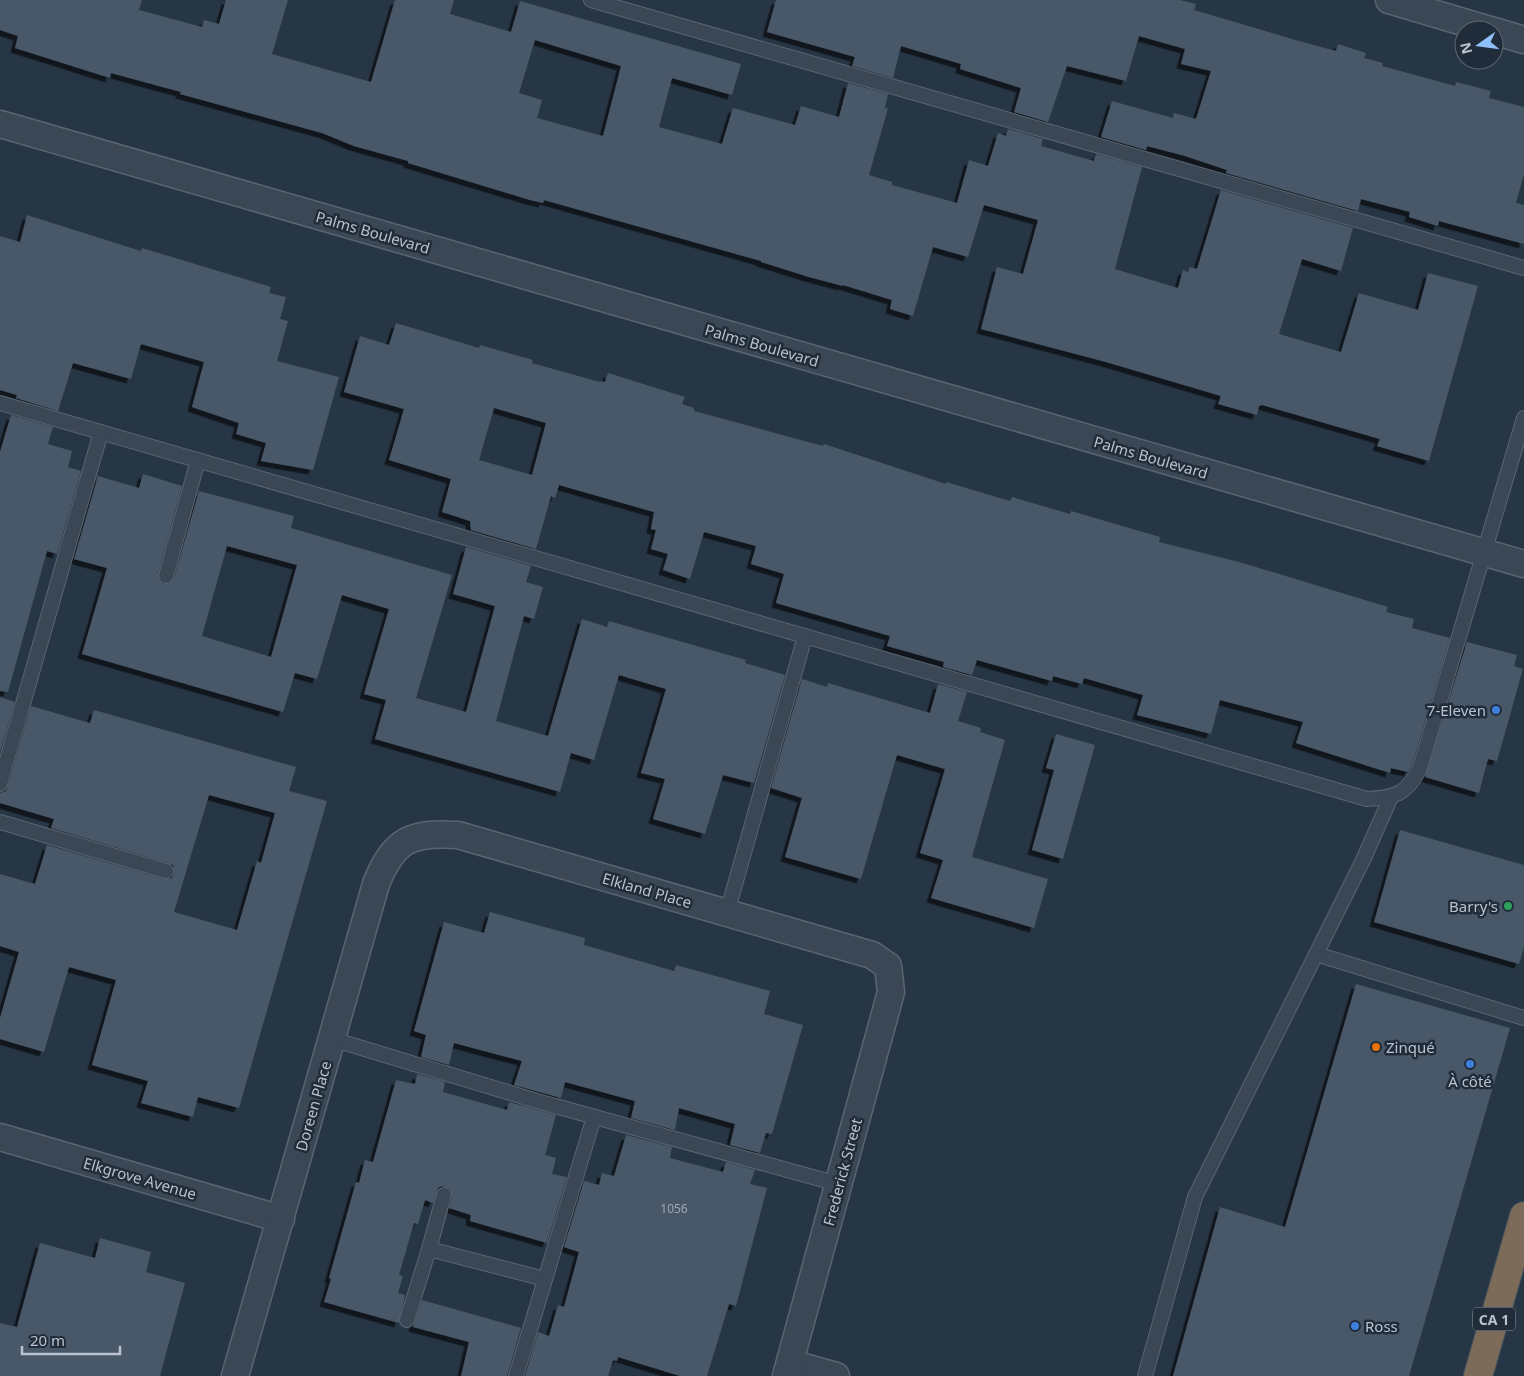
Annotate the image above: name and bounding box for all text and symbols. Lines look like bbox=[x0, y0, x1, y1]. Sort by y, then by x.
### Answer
north arrow bbox=[1454, 20, 1504, 70]
text: N bbox=[1455, 40, 1476, 56]
street label: Palms Boulevard bbox=[314, 206, 432, 258]
street label: Palms Boulevard bbox=[703, 319, 821, 371]
street label: Palms Boulevard bbox=[1092, 431, 1210, 483]
place label: 7-Eleven bbox=[1427, 700, 1486, 720]
marker: 7-Eleven bbox=[1490, 704, 1502, 716]
street label: Elkland Place bbox=[600, 868, 694, 912]
place label: Barry's bbox=[1449, 896, 1498, 916]
marker: Barry's bbox=[1502, 900, 1514, 912]
place label: Zinqué bbox=[1386, 1037, 1435, 1057]
marker: Zinqué bbox=[1370, 1041, 1382, 1053]
marker: À côté bbox=[1464, 1058, 1476, 1070]
street label: Doreen Place bbox=[291, 1059, 335, 1153]
place label: À côté bbox=[1448, 1071, 1492, 1091]
street label: Frederick Street bbox=[818, 1115, 866, 1228]
street label: Elkgrove Avenue bbox=[81, 1152, 199, 1204]
house number: 1056 bbox=[660, 1200, 688, 1217]
road number: CA 1 bbox=[1473, 1308, 1515, 1330]
place label: Ross bbox=[1365, 1316, 1398, 1336]
marker: Ross bbox=[1349, 1320, 1361, 1332]
scale bar bbox=[22, 1324, 120, 1356]
text: 20 m bbox=[30, 1330, 65, 1350]

